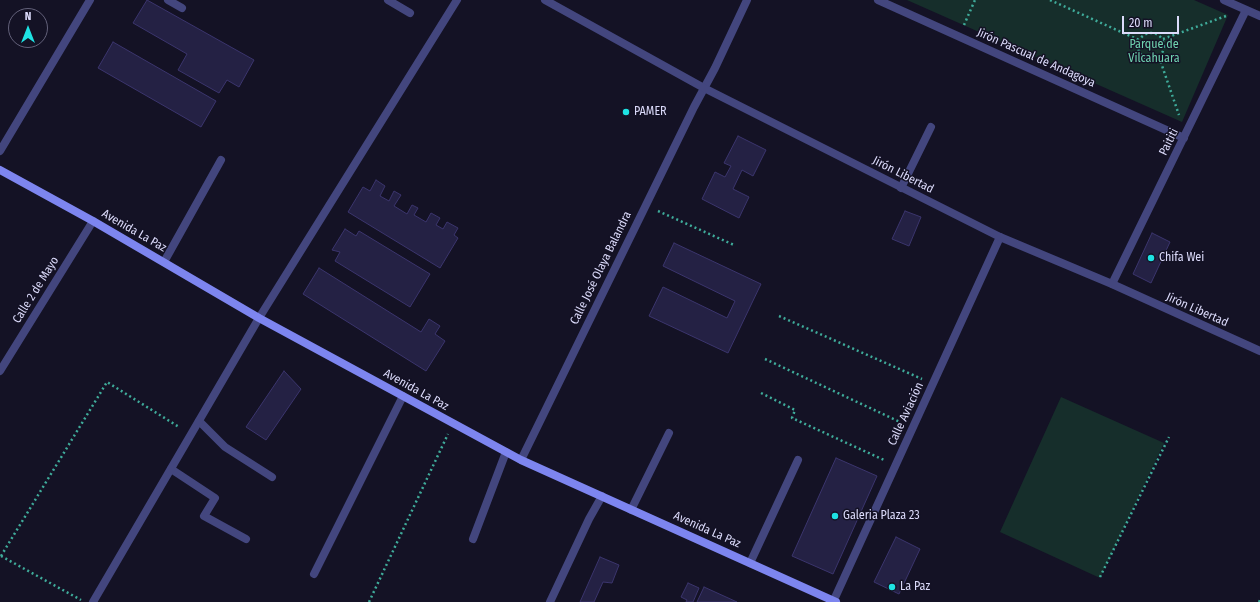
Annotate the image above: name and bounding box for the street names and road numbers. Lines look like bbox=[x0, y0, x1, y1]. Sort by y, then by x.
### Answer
street label: Jirón Pascual de Andagoya bbox=[975, 25, 1097, 91]
street label: Paititi bbox=[1156, 126, 1182, 158]
street label: Jirón Libertad bbox=[870, 153, 936, 197]
street label: Avenida La Paz bbox=[99, 207, 169, 255]
street label: Calle José Olaya Balandra bbox=[567, 209, 635, 327]
street label: Calle 2 de Mayo bbox=[10, 254, 62, 326]
street label: Jirón Libertad bbox=[1164, 290, 1230, 330]
street label: Avenida La Paz bbox=[381, 366, 451, 414]
street label: Calle Aviación bbox=[885, 380, 927, 448]
street label: Avenida La Paz bbox=[671, 509, 743, 551]

